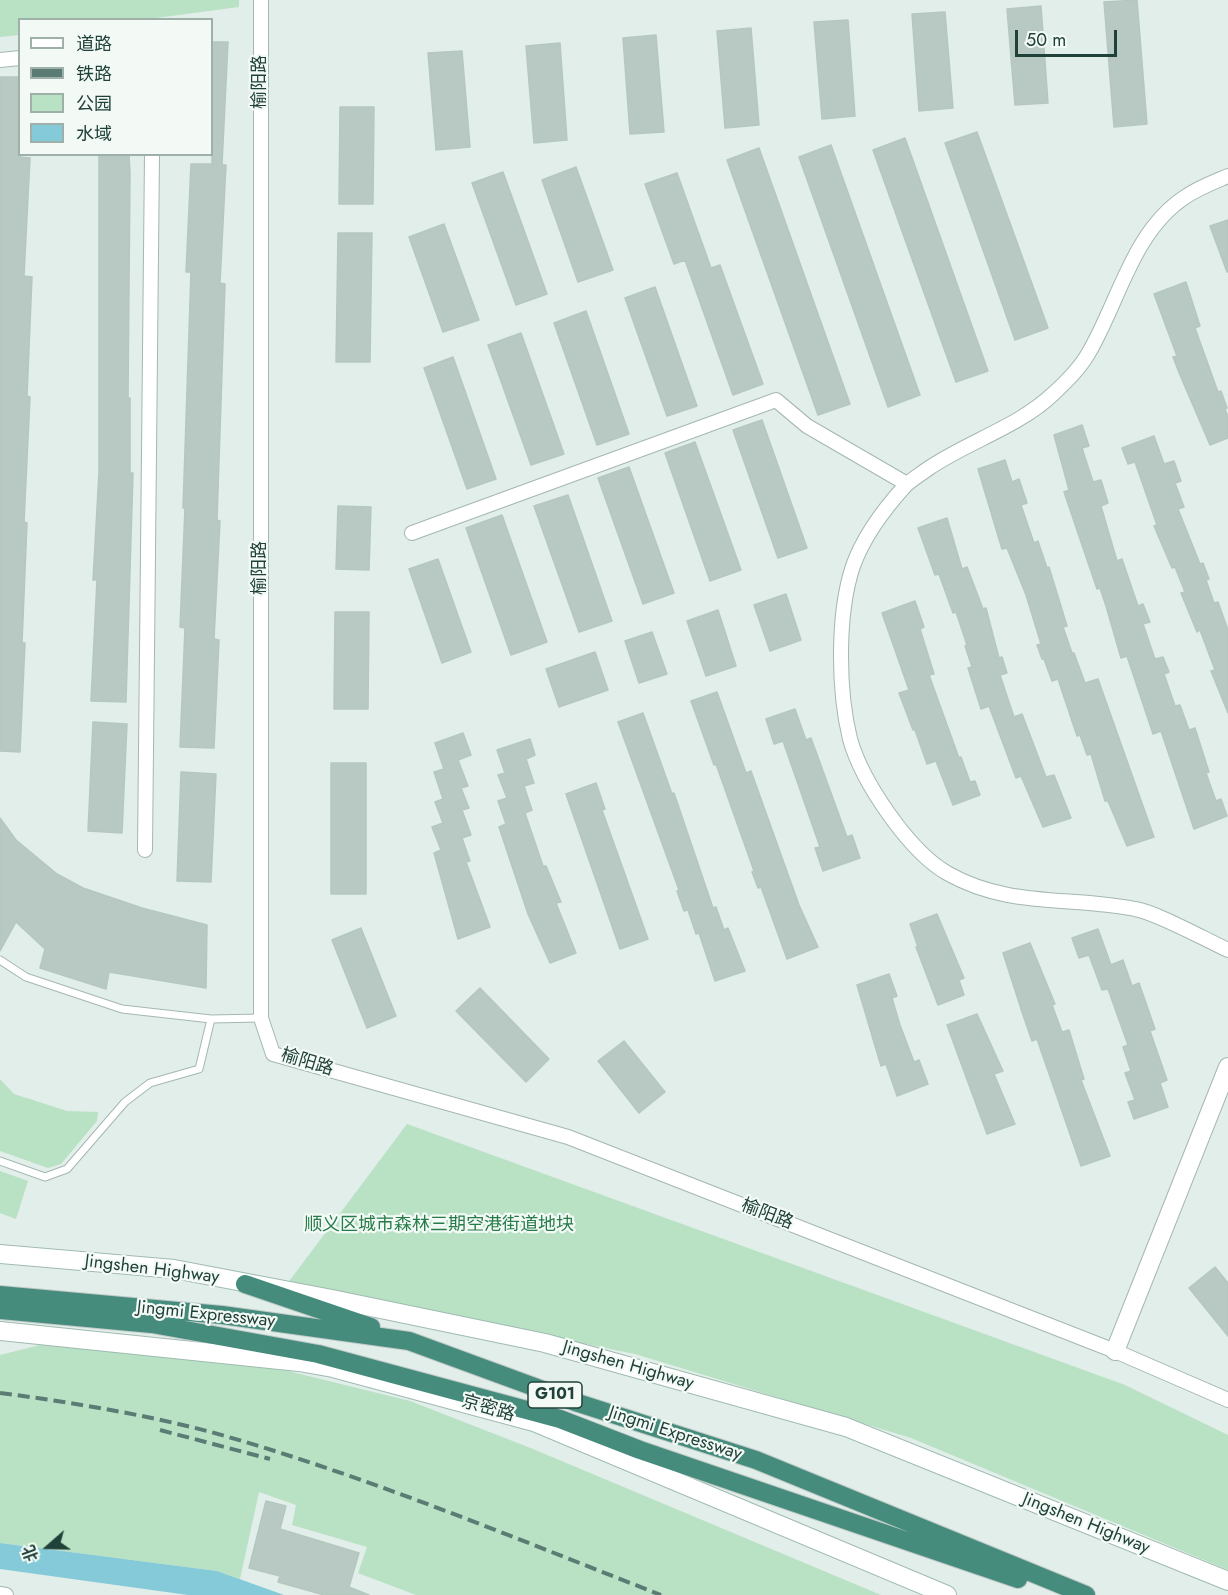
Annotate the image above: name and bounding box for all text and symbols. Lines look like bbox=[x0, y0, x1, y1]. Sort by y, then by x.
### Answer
legend bbox=[18, 18, 213, 156]
scale bar bbox=[1018, 18, 1120, 56]
text: 50 m bbox=[1026, 27, 1066, 53]
text: 道路 bbox=[76, 31, 112, 57]
street label: 榆阳路 bbox=[250, 55, 272, 109]
text: 铁路 bbox=[76, 61, 112, 87]
text: 公园 bbox=[76, 91, 112, 117]
text: 水域 bbox=[76, 121, 112, 147]
street label: 榆阳路 bbox=[250, 541, 272, 595]
street label: 榆阳路 bbox=[278, 1045, 336, 1081]
street label: 榆阳路 bbox=[738, 1195, 796, 1235]
park label: 顺义区城市森林三期空港街道地块 bbox=[304, 1215, 574, 1237]
street label: Jingshen Highway bbox=[83, 1251, 221, 1289]
street label: Jingmi Expressway bbox=[136, 1297, 276, 1333]
street label: Jingshen Highway bbox=[560, 1337, 696, 1395]
road number: G101 bbox=[528, 1382, 582, 1408]
street label: 京密路 bbox=[459, 1391, 517, 1427]
street label: Jingmi Expressway bbox=[606, 1402, 744, 1466]
street label: Jingshen Highway bbox=[1019, 1489, 1153, 1559]
north arrow bbox=[18, 1517, 78, 1577]
text: 北 bbox=[17, 1542, 44, 1565]

